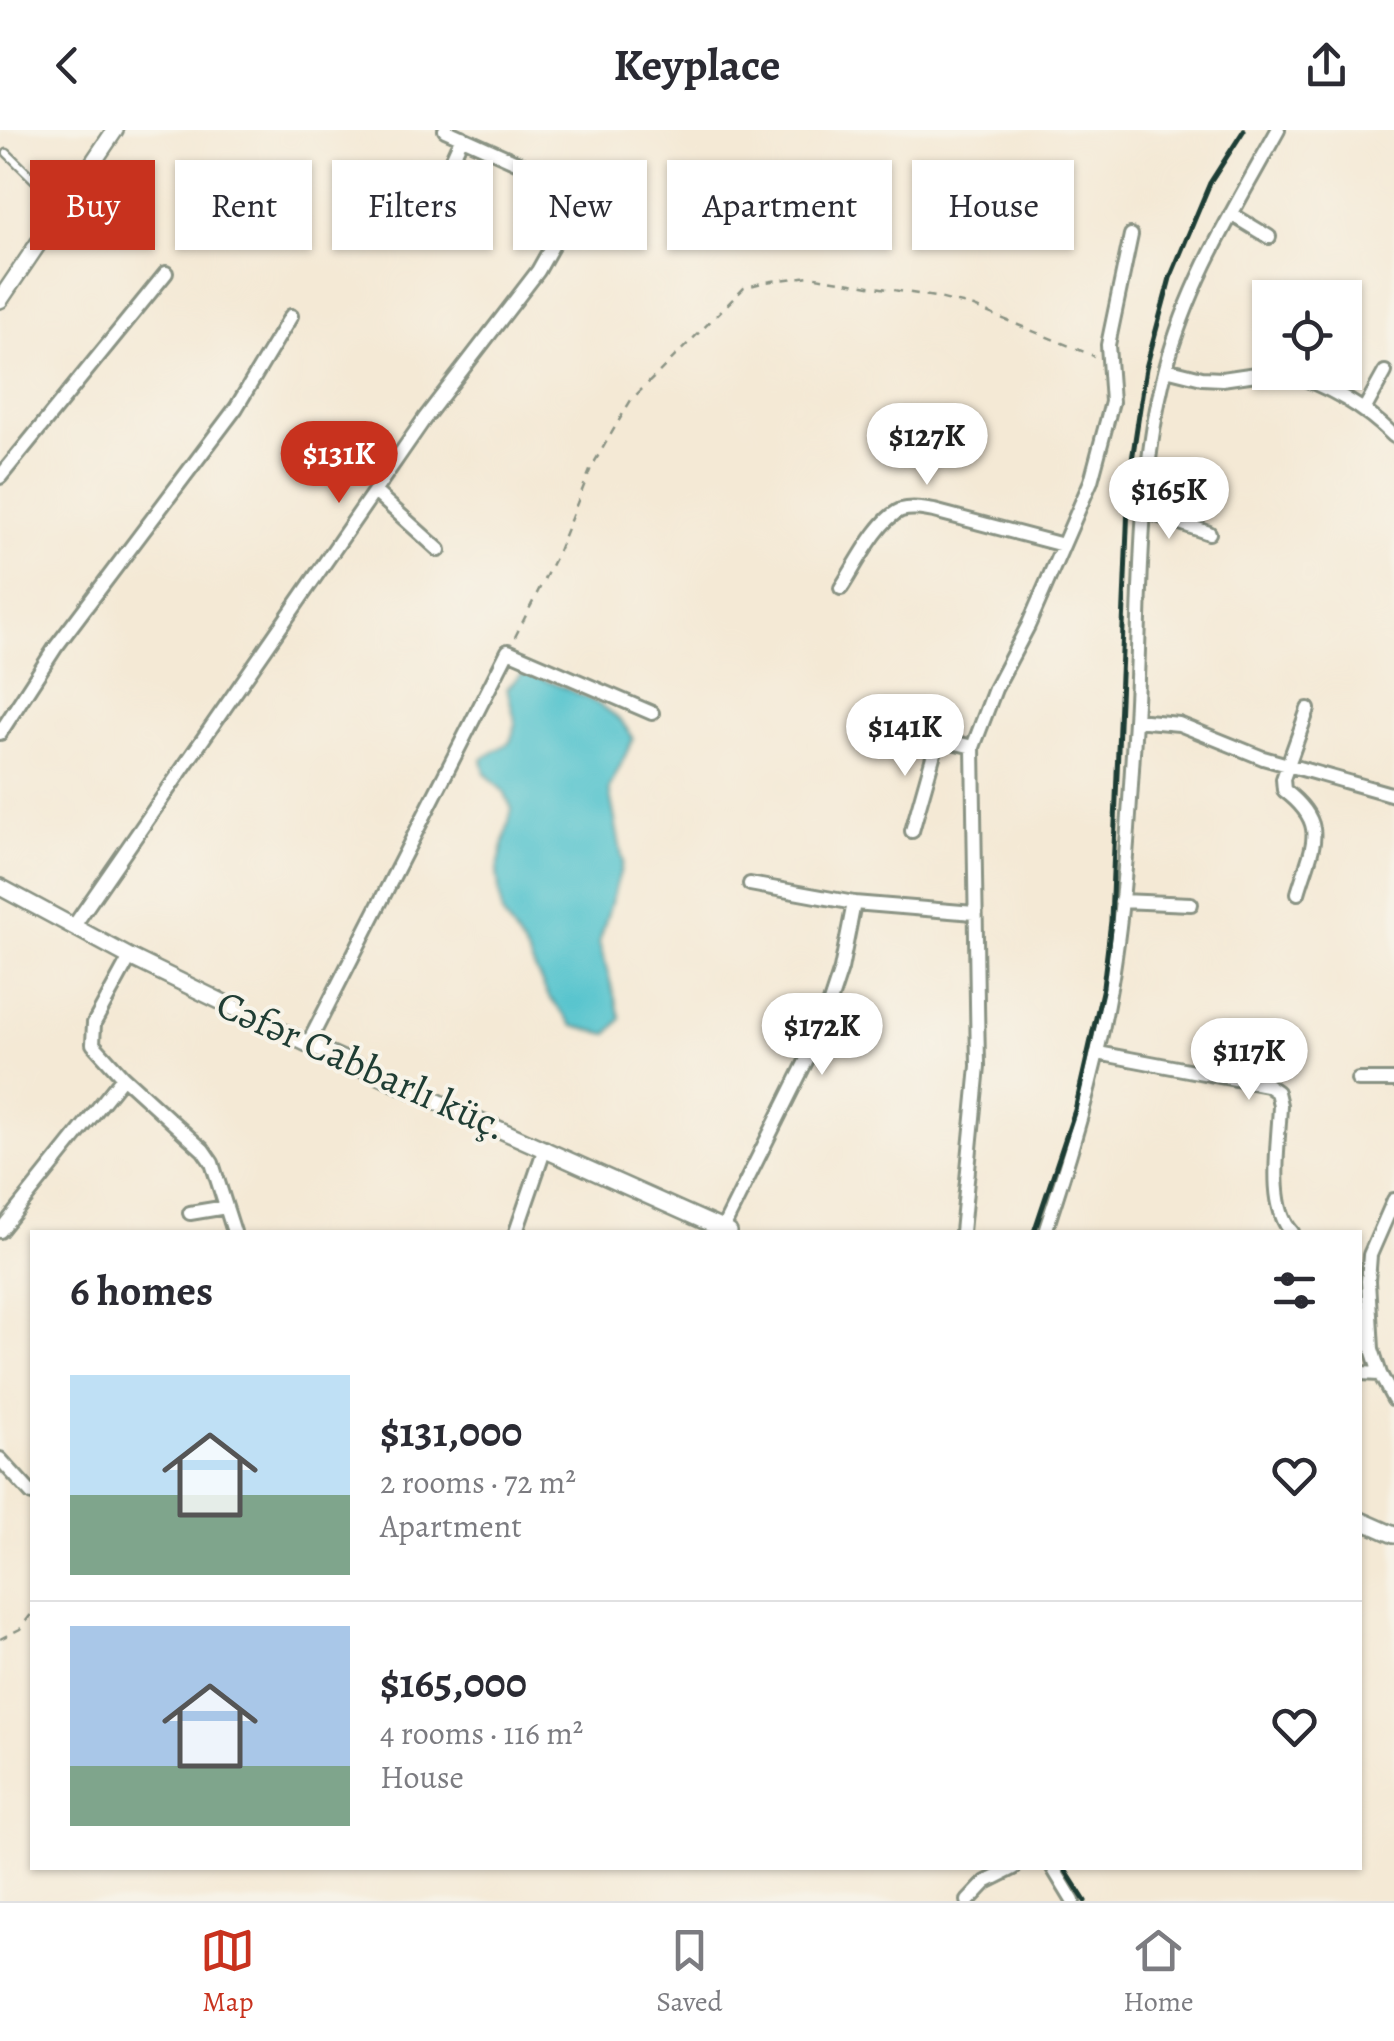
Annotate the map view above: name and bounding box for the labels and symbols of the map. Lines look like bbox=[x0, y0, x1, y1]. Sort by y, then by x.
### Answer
pin: $127K bbox=[857, 403, 997, 488]
pin: $131K bbox=[269, 421, 409, 506]
pin: $165K bbox=[1099, 457, 1239, 542]
pin: $141K bbox=[835, 694, 975, 779]
street label: Cəfər Cabbarlı küç. bbox=[208, 976, 516, 1154]
pin: $172K bbox=[752, 993, 892, 1078]
pin: $117K bbox=[1179, 1018, 1319, 1103]

